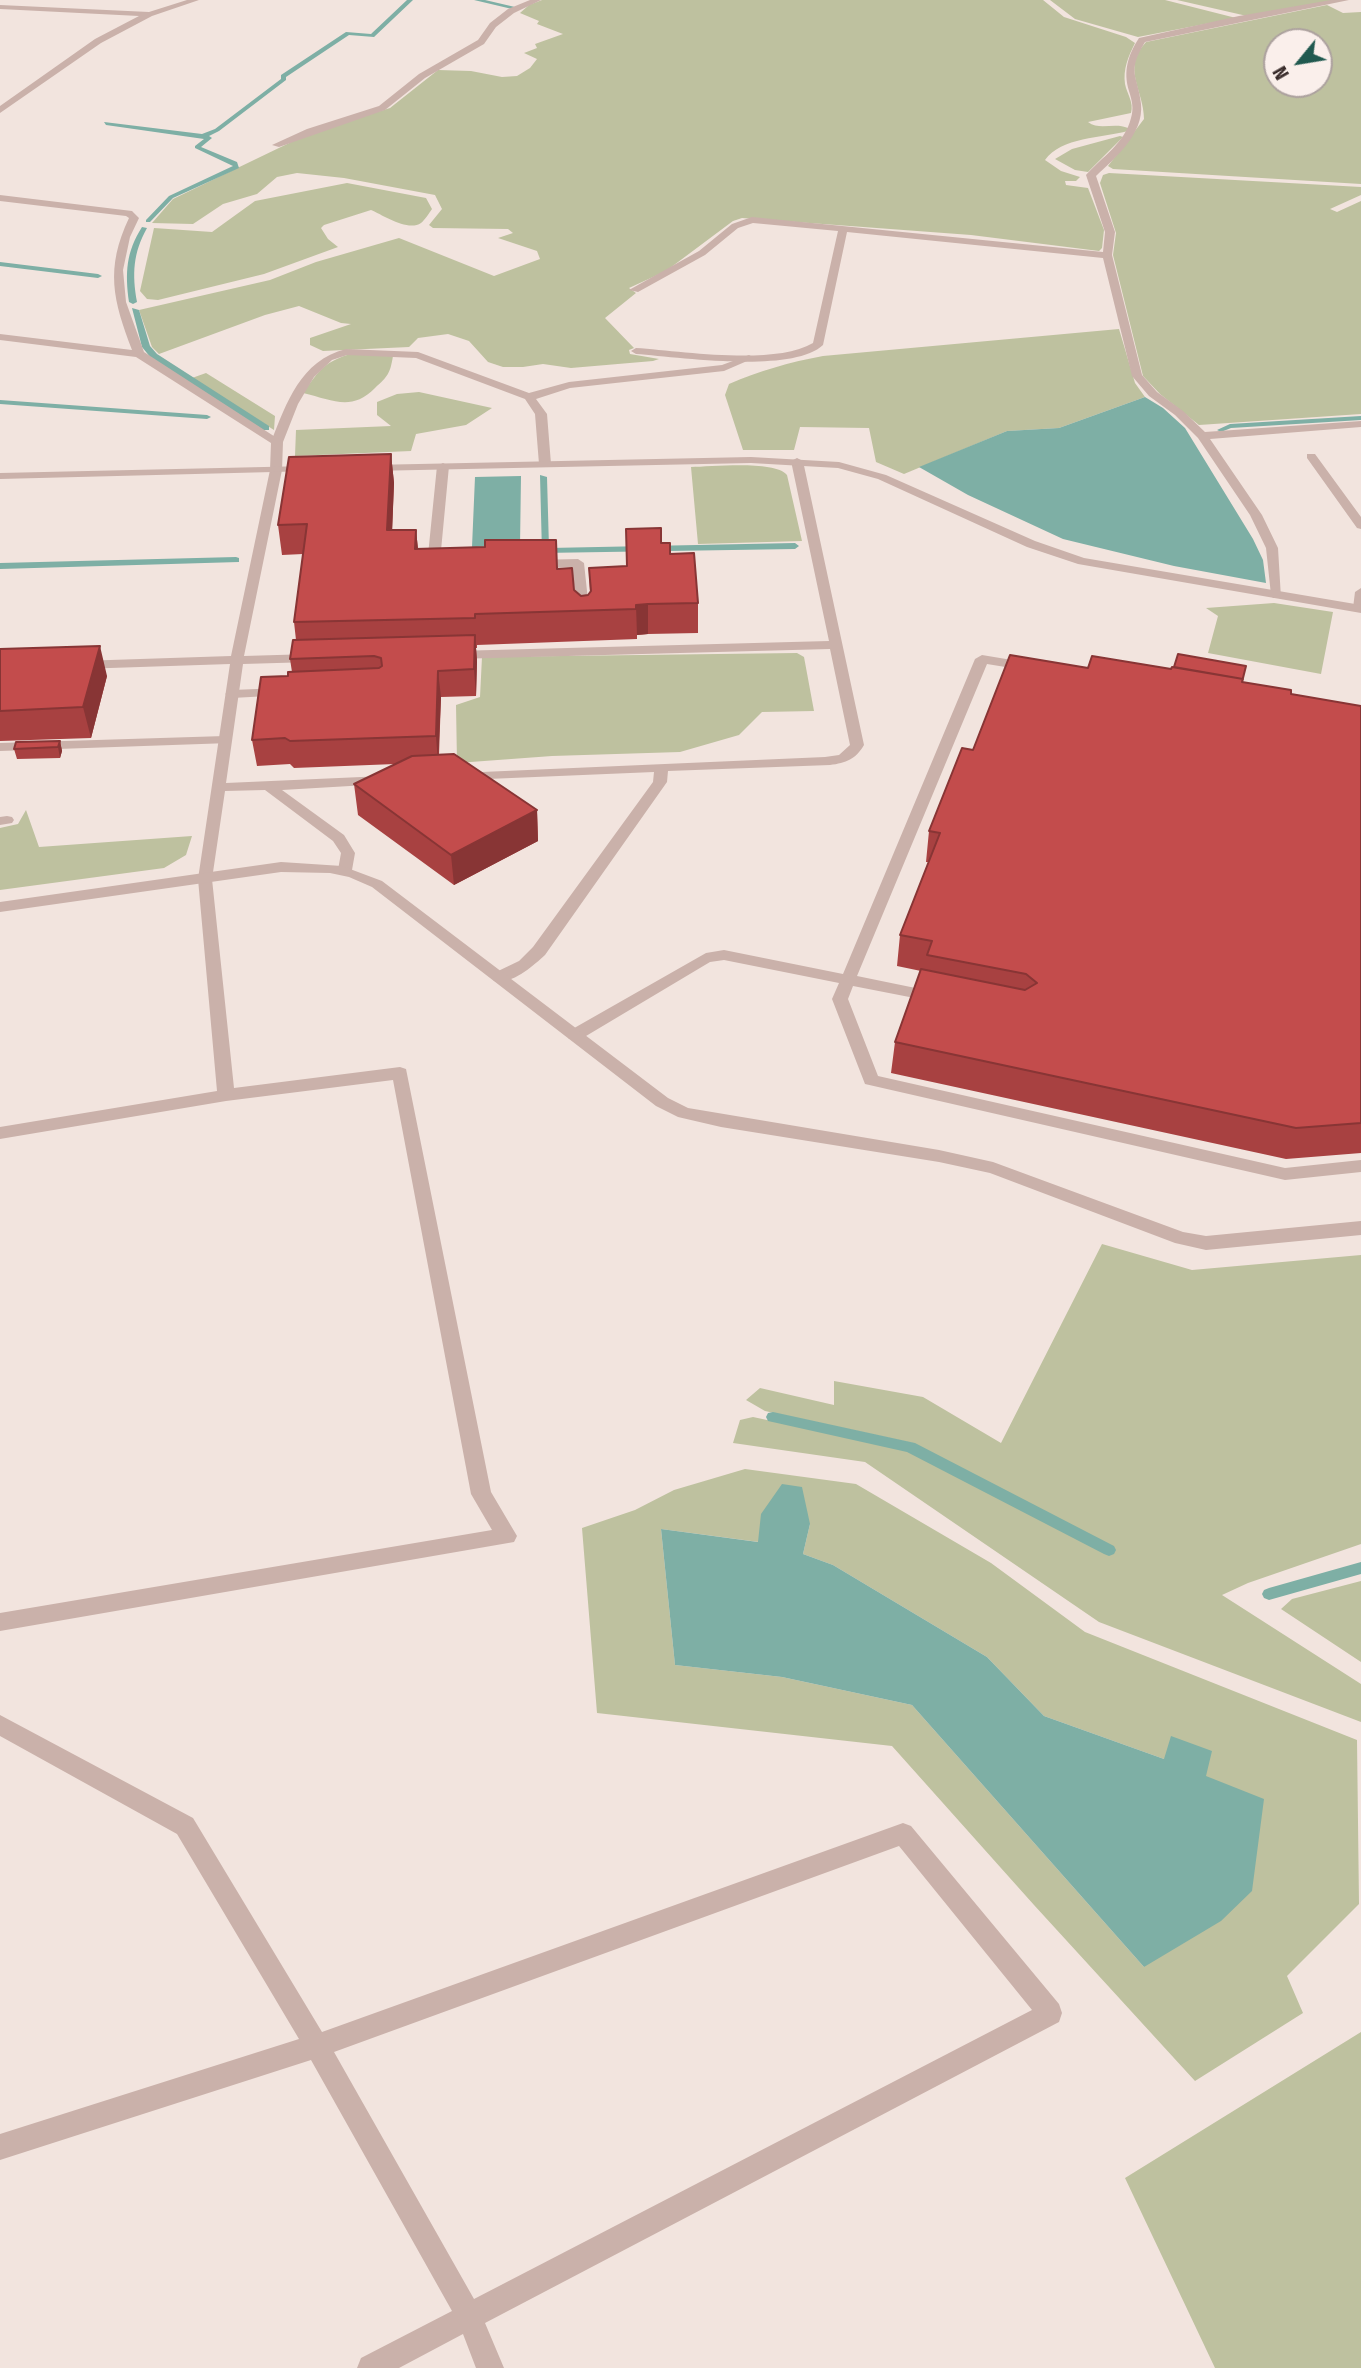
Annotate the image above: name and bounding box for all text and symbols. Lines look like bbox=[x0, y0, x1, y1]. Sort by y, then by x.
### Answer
north arrow bbox=[1263, 28, 1333, 98]
text: N bbox=[1268, 62, 1294, 83]

